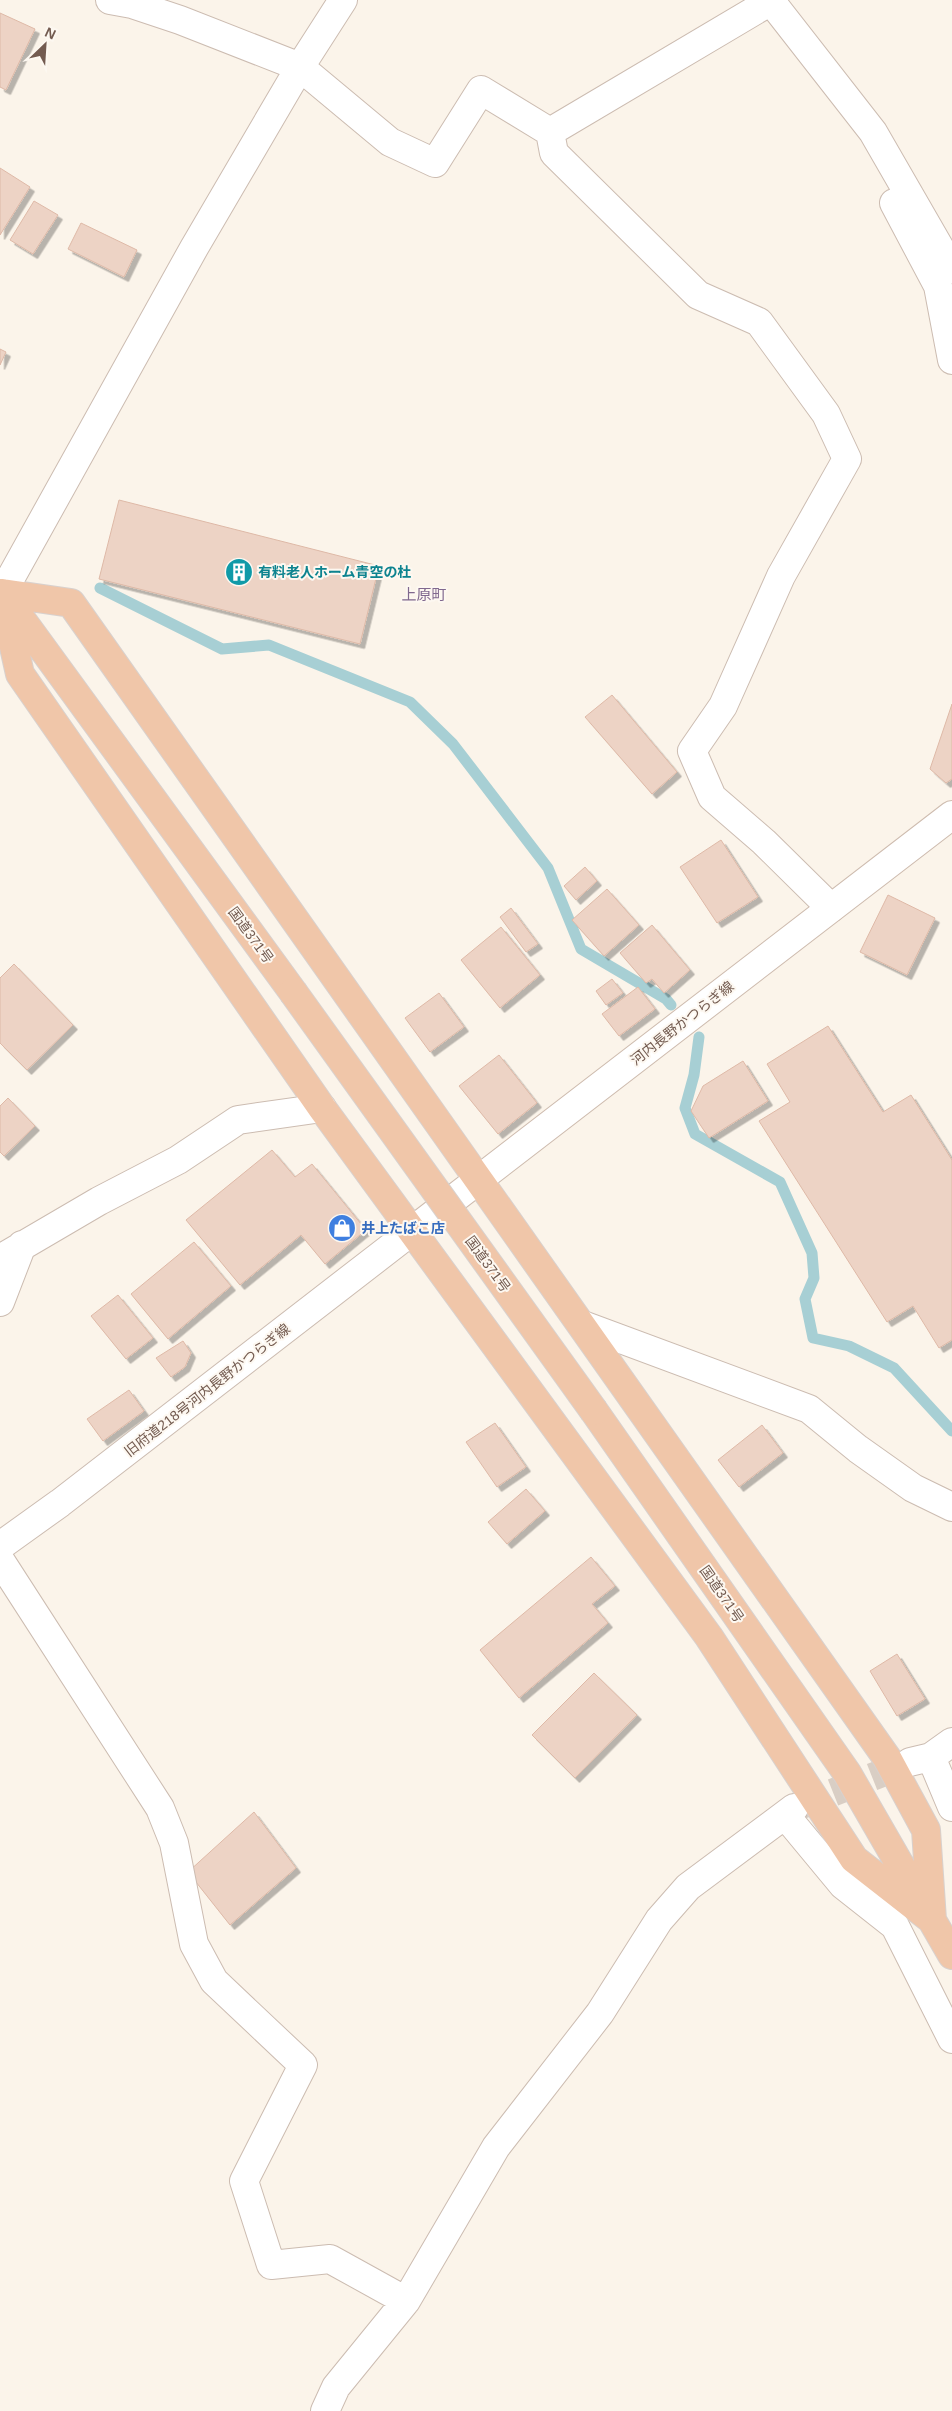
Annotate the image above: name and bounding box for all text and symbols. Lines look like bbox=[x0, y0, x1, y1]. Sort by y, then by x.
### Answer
north arrow bbox=[20, 20, 70, 70]
text: N bbox=[43, 24, 58, 43]
building icon: 有料老人ホーム青空の杜 bbox=[224, 557, 254, 587]
place label: 有料老人ホーム青空の杜 bbox=[258, 564, 412, 580]
district label: 上原町 bbox=[401, 586, 447, 603]
street label: 国道371号 bbox=[225, 904, 277, 966]
street label: 河内長野かつらぎ線 bbox=[627, 978, 737, 1068]
shop icon: 井上たばこ店 bbox=[327, 1213, 357, 1243]
place label: 井上たばこ店 bbox=[361, 1220, 445, 1236]
street label: 国道371号 bbox=[462, 1233, 514, 1295]
street label: 旧府道218号河内長野かつらぎ線 bbox=[121, 1320, 293, 1460]
street label: 国道371号 bbox=[697, 1563, 747, 1625]

